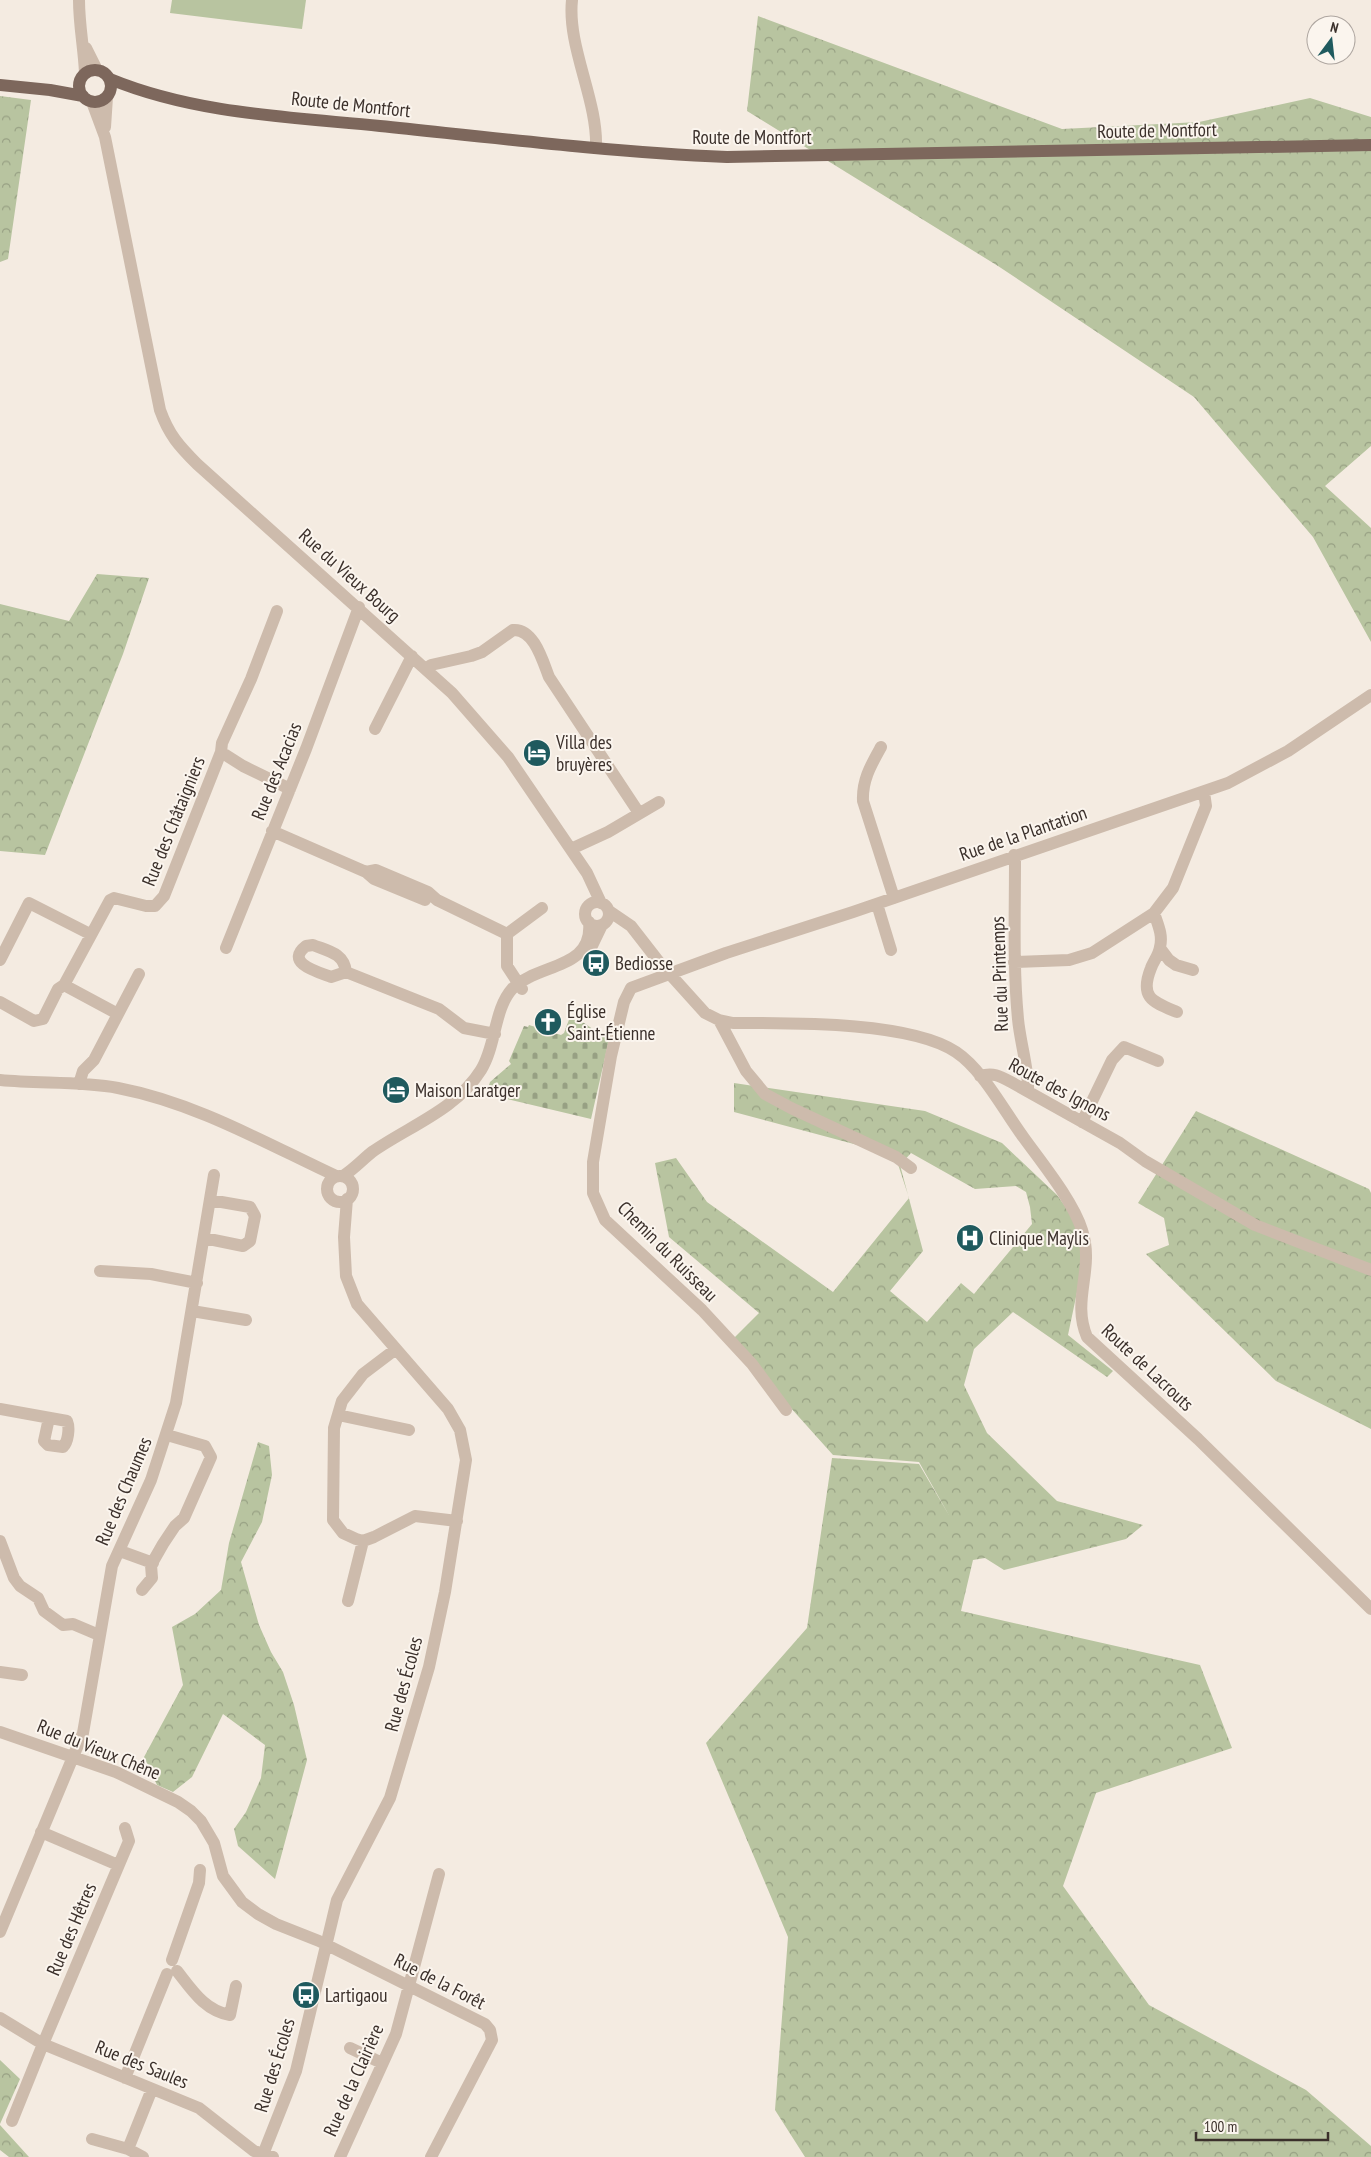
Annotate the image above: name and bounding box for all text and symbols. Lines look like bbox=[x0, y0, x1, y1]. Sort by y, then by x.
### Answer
north arrow bbox=[1306, 15, 1356, 65]
text: N bbox=[1328, 18, 1340, 37]
street label: Route de Montfort bbox=[290, 86, 412, 122]
street label: Route de Montfort bbox=[1097, 117, 1218, 143]
street label: Route de Montfort bbox=[692, 125, 813, 149]
street label: Rue du Vieux Bourg bbox=[294, 523, 406, 627]
street label: Rue des Acacias bbox=[246, 719, 306, 823]
place label: Villa des bruyères bbox=[555, 730, 612, 776]
hotel icon: Villa des bruyères bbox=[522, 738, 552, 768]
street label: Rue des Châtaigniers bbox=[136, 753, 210, 889]
street label: Rue de la Plantation bbox=[956, 800, 1090, 866]
street label: Rue du Printemps bbox=[985, 916, 1013, 1032]
bus stop icon: Bediosse bbox=[581, 948, 611, 978]
place label: Bediosse bbox=[615, 951, 673, 975]
place label: Église Saint-Étienne bbox=[567, 999, 656, 1045]
church icon: Église Saint-Étienne bbox=[533, 1007, 563, 1037]
street label: Route des Ignons bbox=[1005, 1052, 1115, 1126]
hotel icon: Maison Laratger bbox=[381, 1075, 411, 1105]
place label: Maison Laratger bbox=[415, 1078, 521, 1102]
street label: Chemin du Ruisseau bbox=[613, 1196, 723, 1306]
hospital icon: Clinique Maylis bbox=[955, 1223, 985, 1253]
place label: Clinique Maylis bbox=[989, 1226, 1089, 1250]
street label: Route de Lacrouts bbox=[1097, 1318, 1199, 1416]
street label: Rue des Chaumes bbox=[89, 1433, 157, 1549]
street label: Rue des Écoles bbox=[379, 1634, 427, 1734]
street label: Rue du Vieux Chêne bbox=[34, 1713, 164, 1785]
street label: Rue des Hêtres bbox=[41, 1879, 101, 1979]
street label: Rue de la Forêt bbox=[390, 1948, 491, 2015]
bus stop icon: Lartigaou bbox=[291, 1980, 321, 2010]
place label: Lartigaou bbox=[325, 1983, 388, 2007]
street label: Rue des Écoles bbox=[248, 2015, 300, 2115]
street label: Rue de la Clairière bbox=[318, 2020, 389, 2140]
street label: Rue des Saules bbox=[92, 2034, 192, 2094]
scale bar bbox=[1196, 2110, 1328, 2142]
text: 100 m bbox=[1204, 2117, 1237, 2136]

